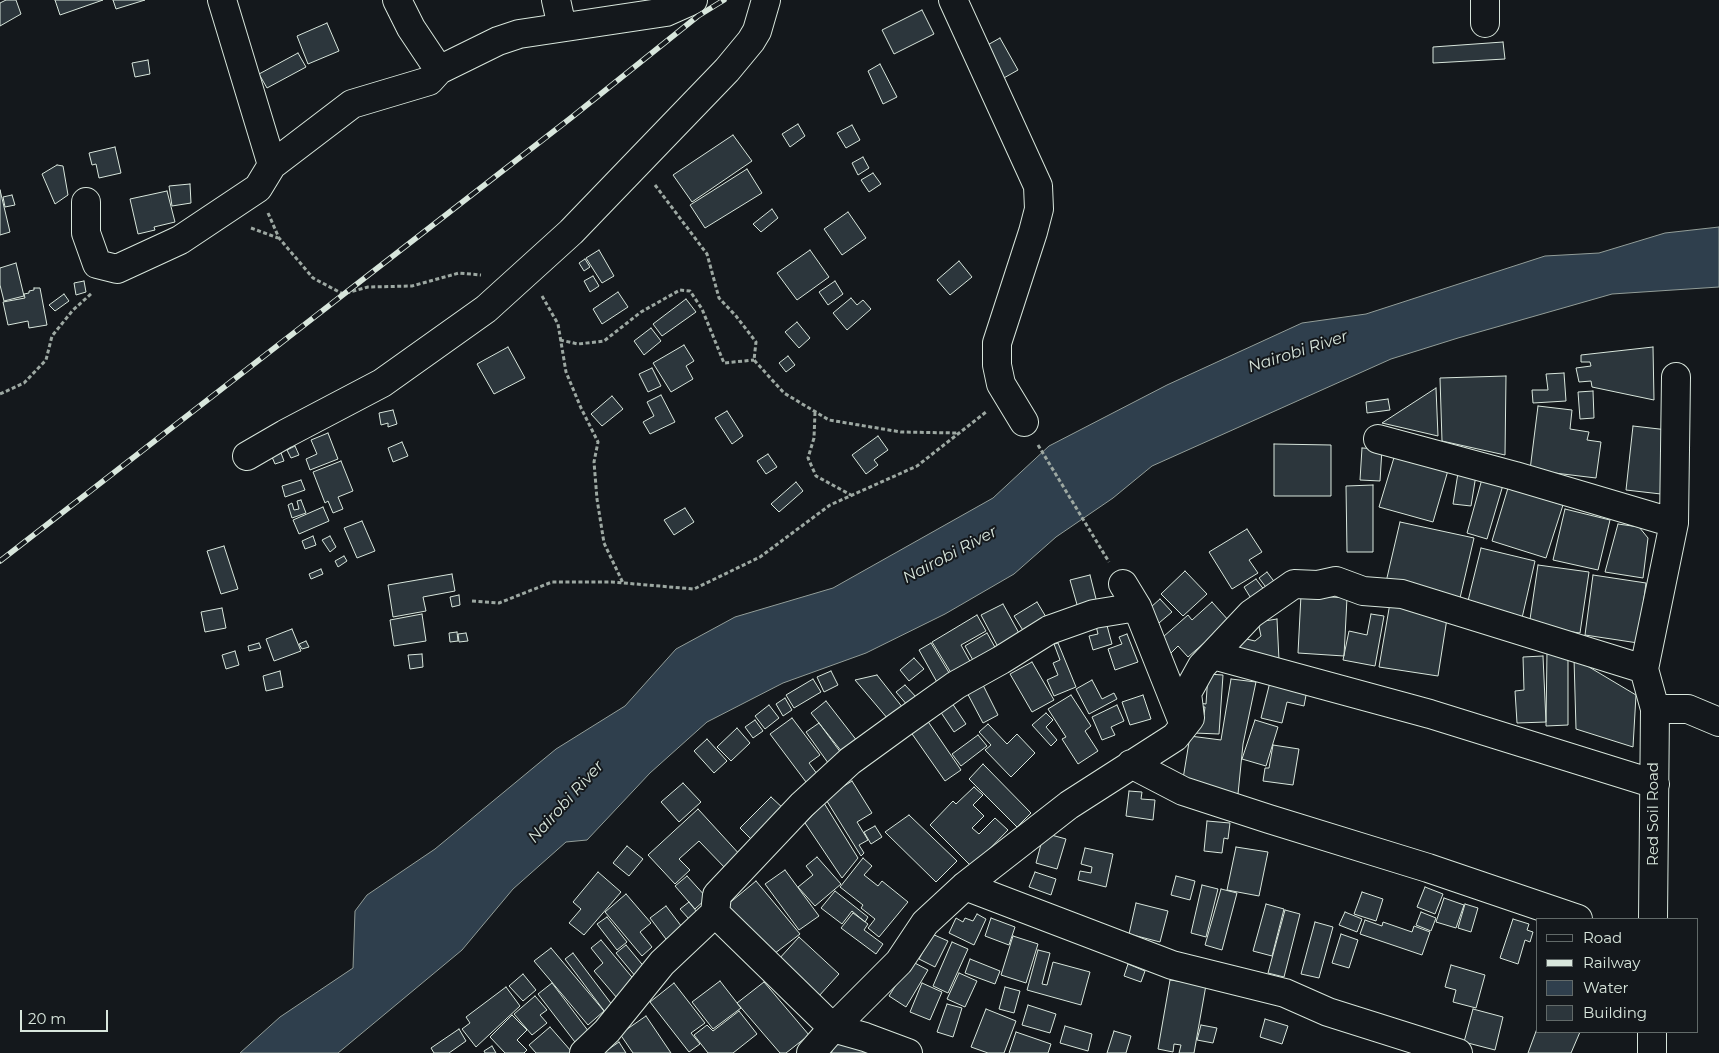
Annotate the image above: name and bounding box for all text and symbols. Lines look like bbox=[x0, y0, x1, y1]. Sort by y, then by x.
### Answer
water label: Nairobi River bbox=[1246, 327, 1350, 377]
water label: Nairobi River bbox=[900, 522, 1000, 588]
water label: Nairobi River bbox=[524, 757, 608, 847]
street label: Red Soil Road bbox=[1645, 762, 1663, 866]
legend bbox=[1536, 918, 1699, 1033]
text: Road bbox=[1583, 928, 1622, 947]
text: Railway bbox=[1583, 953, 1640, 972]
text: Water bbox=[1583, 978, 1629, 997]
scale bar bbox=[22, 1000, 110, 1032]
text: Building bbox=[1583, 1003, 1647, 1022]
text: 20 m bbox=[28, 1009, 66, 1028]

